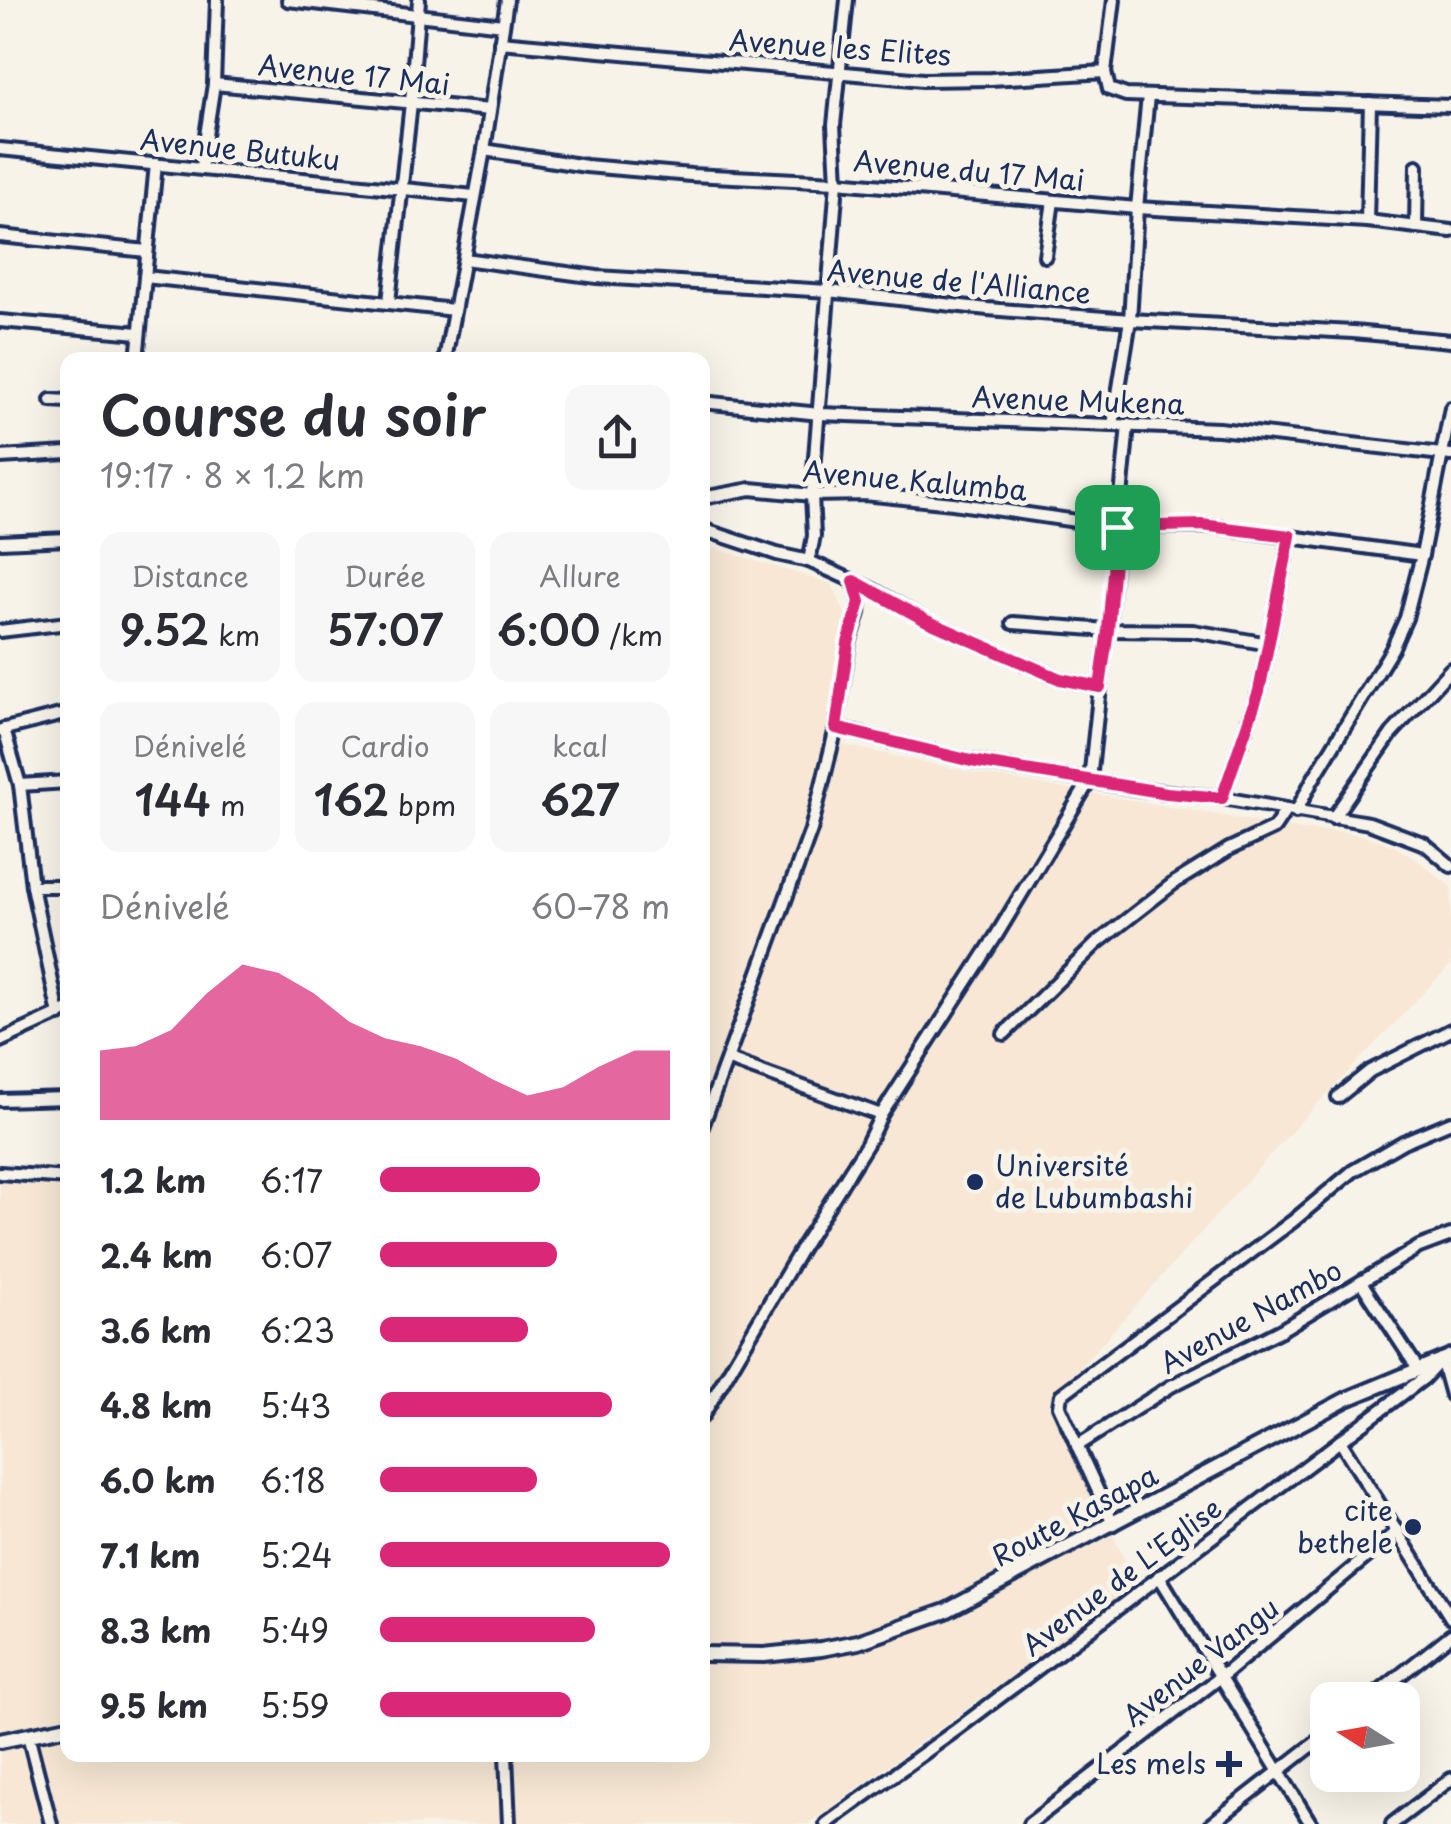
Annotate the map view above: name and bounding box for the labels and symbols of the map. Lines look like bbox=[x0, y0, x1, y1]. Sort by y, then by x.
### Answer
street label: Avenue les Elites bbox=[728, 17, 953, 76]
street label: Avenue 17 Mai bbox=[256, 42, 452, 105]
street label: Avenue Butuku bbox=[138, 117, 342, 180]
street label: Avenue du 17 Mai bbox=[852, 138, 1086, 201]
street label: Avenue de l'Alliance bbox=[825, 248, 1093, 313]
street label: Avenue Mukena bbox=[971, 374, 1186, 425]
street label: Avenue Kalumba bbox=[801, 448, 1030, 511]
pin bbox=[1075, 485, 1160, 570]
place label: Université de Lubumbashi bbox=[995, 1143, 1193, 1218]
marker: Université de Lubumbashi bbox=[964, 1171, 986, 1193]
street label: Avenue Nambo bbox=[1151, 1248, 1349, 1384]
street label: Route Kasapa bbox=[984, 1453, 1165, 1577]
street label: Avenue de L'Eglise bbox=[1012, 1486, 1230, 1665]
place label: cite bethele bbox=[1297, 1488, 1393, 1563]
marker: cite bethele bbox=[1402, 1516, 1424, 1538]
street label: Avenue Vangu bbox=[1113, 1586, 1288, 1736]
north arrow bbox=[1310, 1682, 1420, 1792]
place label: Les mels bbox=[1096, 1741, 1206, 1784]
marker: Les mels bbox=[1216, 1751, 1242, 1777]

